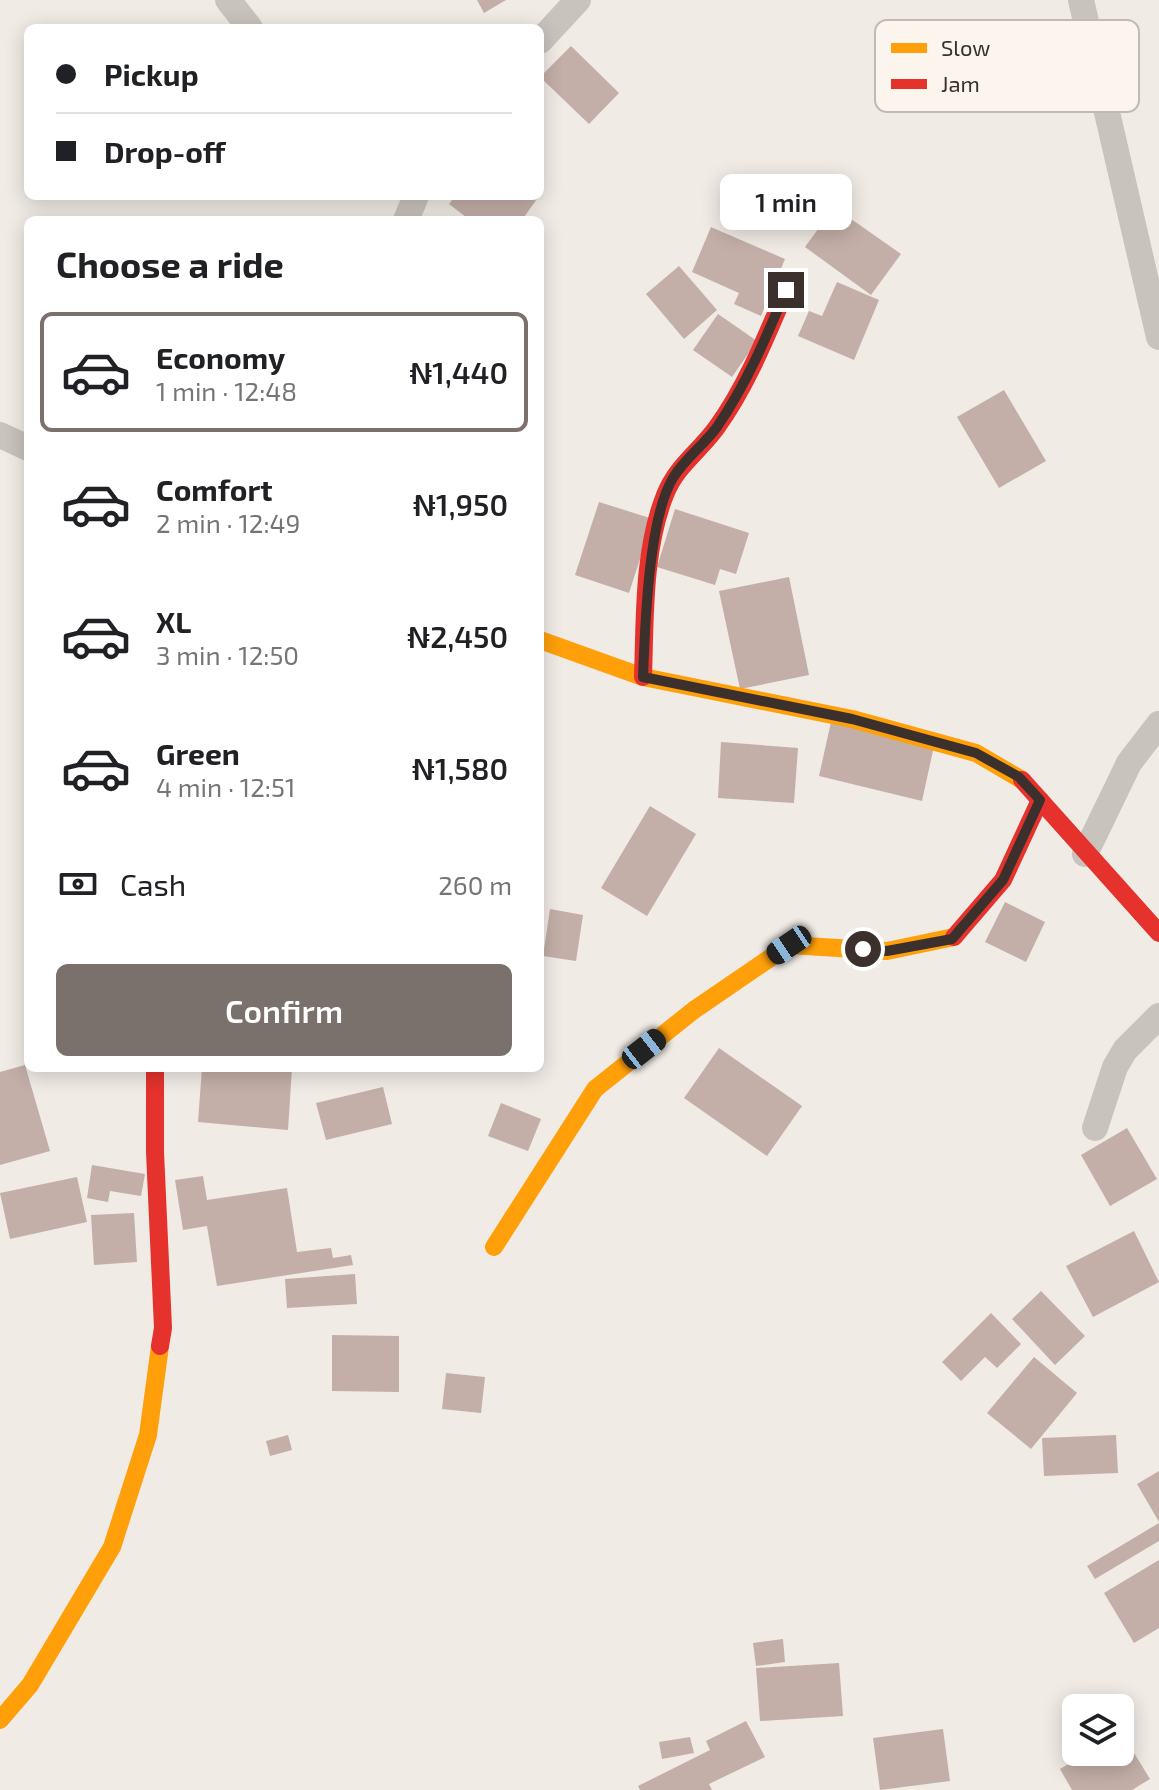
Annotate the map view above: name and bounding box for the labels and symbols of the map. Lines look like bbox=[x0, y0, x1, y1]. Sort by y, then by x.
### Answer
legend bbox=[875, 20, 1139, 112]
text: Slow bbox=[941, 34, 990, 60]
text: Jam bbox=[941, 70, 980, 96]
callout: 1 min bbox=[720, 174, 852, 230]
route end bbox=[768, 272, 804, 308]
car bbox=[762, 922, 816, 968]
route start bbox=[845, 931, 881, 967]
car bbox=[618, 1025, 670, 1073]

